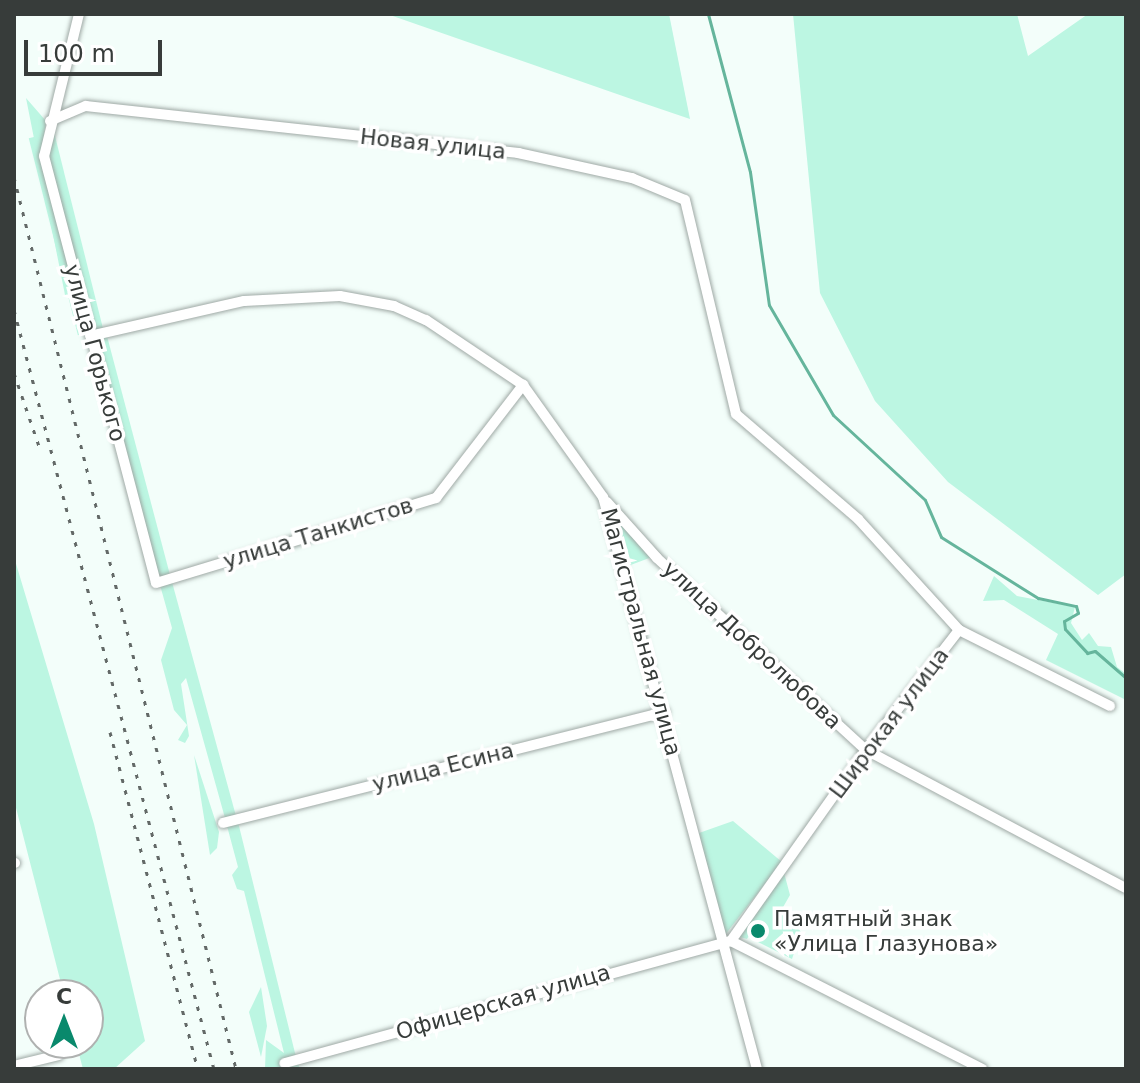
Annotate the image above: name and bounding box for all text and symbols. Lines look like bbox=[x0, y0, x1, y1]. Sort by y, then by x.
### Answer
scale bar bbox=[28, 24, 166, 74]
text: 100 m bbox=[38, 40, 115, 68]
street label: Новая улица bbox=[359, 123, 507, 165]
street label: улица Горького bbox=[59, 261, 131, 445]
street label: улица Танкистов bbox=[220, 492, 416, 574]
street label: Магистральная улица bbox=[595, 505, 687, 759]
street label: улица Добролюбова bbox=[657, 555, 847, 735]
street label: Широкая улица bbox=[824, 642, 954, 804]
street label: улица Есина bbox=[369, 737, 517, 797]
place label: Памятный знак «Улица Глазунова» bbox=[774, 905, 998, 956]
marker: Памятный знак «Улица Глазунова» bbox=[749, 922, 767, 940]
street label: Офицерская улица bbox=[393, 959, 613, 1045]
north arrow bbox=[24, 979, 104, 1059]
text: С bbox=[56, 984, 72, 1009]

